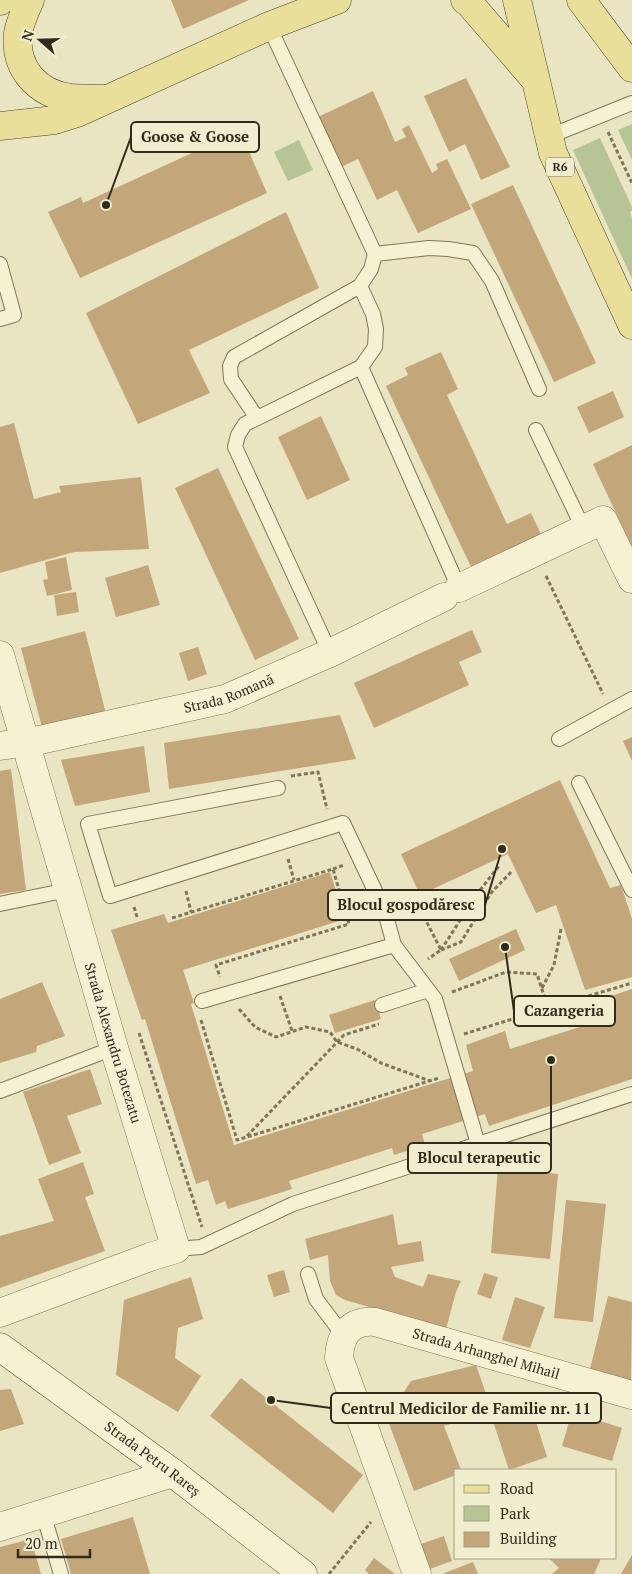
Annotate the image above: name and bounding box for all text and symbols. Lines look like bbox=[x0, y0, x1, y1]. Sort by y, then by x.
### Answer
north arrow bbox=[15, 15, 65, 65]
text: N bbox=[17, 27, 38, 44]
callout: Goose & Goose bbox=[131, 122, 259, 152]
text: Goose & Goose bbox=[141, 126, 249, 146]
road number: R6 bbox=[546, 158, 574, 176]
street label: Strada Romană bbox=[182, 669, 276, 717]
callout: Blocul gospodăresc bbox=[328, 890, 485, 920]
text: Blocul gospodăresc bbox=[337, 894, 475, 914]
street label: Strada Alexandru Botezatu bbox=[81, 960, 147, 1125]
callout: Cazangeria bbox=[514, 996, 615, 1026]
text: Cazangeria bbox=[524, 1000, 605, 1020]
callout: Blocul terapeutic bbox=[408, 1143, 551, 1173]
text: Blocul terapeutic bbox=[418, 1147, 540, 1167]
street label: Strada Arhanghel Mihail bbox=[411, 1323, 562, 1383]
callout: Centrul Medicilor de Familie nr. 11 bbox=[331, 1393, 601, 1423]
text: Centrul Medicilor de Familie nr. 11 bbox=[341, 1398, 591, 1418]
street label: Strada Petru Rareș bbox=[101, 1416, 205, 1500]
legend bbox=[454, 1469, 617, 1559]
text: Road bbox=[500, 1478, 533, 1498]
text: Park bbox=[500, 1503, 530, 1523]
scale bar bbox=[18, 1526, 90, 1558]
text: Building bbox=[500, 1528, 558, 1548]
text: 20 m bbox=[25, 1533, 58, 1553]

